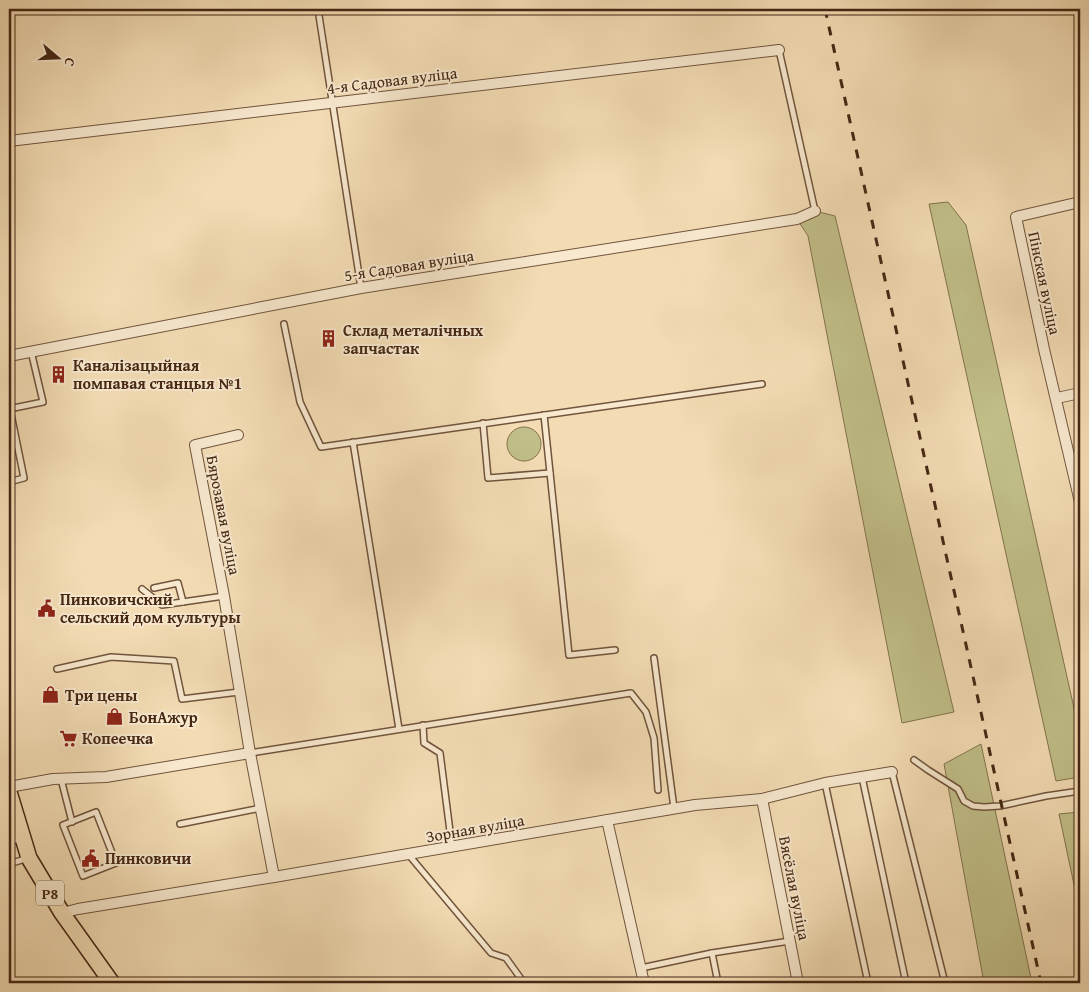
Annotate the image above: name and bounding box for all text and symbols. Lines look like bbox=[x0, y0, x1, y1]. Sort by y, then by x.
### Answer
north arrow bbox=[32, 32, 82, 82]
text: С bbox=[60, 55, 81, 69]
street label: 4-я Садовая вуліца bbox=[326, 60, 459, 100]
street label: Пінская вуліца bbox=[1022, 229, 1068, 337]
street label: 5-я Садовая вуліца bbox=[342, 243, 476, 287]
place label: Склад металічных запчастак bbox=[343, 318, 484, 360]
building icon: Склад металічных запчастак bbox=[319, 329, 339, 349]
place label: Каналізацыйная помпавая станцыя №1 bbox=[73, 353, 242, 395]
building icon: Каналізацыйная помпавая станцыя №1 bbox=[49, 364, 69, 384]
street label: Бярозавая вуліца bbox=[201, 453, 247, 577]
place label: Пинковичский сельский дом культуры bbox=[60, 587, 241, 629]
public building icon: Пинковичский сельский дом культуры bbox=[36, 598, 56, 618]
place label: Три цены bbox=[65, 683, 138, 707]
shop icon: Три цены bbox=[41, 685, 61, 705]
place label: БонАжур bbox=[129, 705, 198, 729]
shop icon: БонАжур bbox=[105, 707, 125, 727]
place label: Копеечка bbox=[82, 726, 154, 750]
supermarket icon: Копеечка bbox=[58, 728, 78, 748]
street label: Зорная вуліца bbox=[424, 807, 526, 848]
street label: Вясёлая вуліца bbox=[773, 834, 817, 943]
place label: Пинковичи bbox=[105, 846, 191, 870]
public building icon: Пинковичи bbox=[81, 848, 101, 868]
road number: Р8 bbox=[36, 880, 64, 906]

